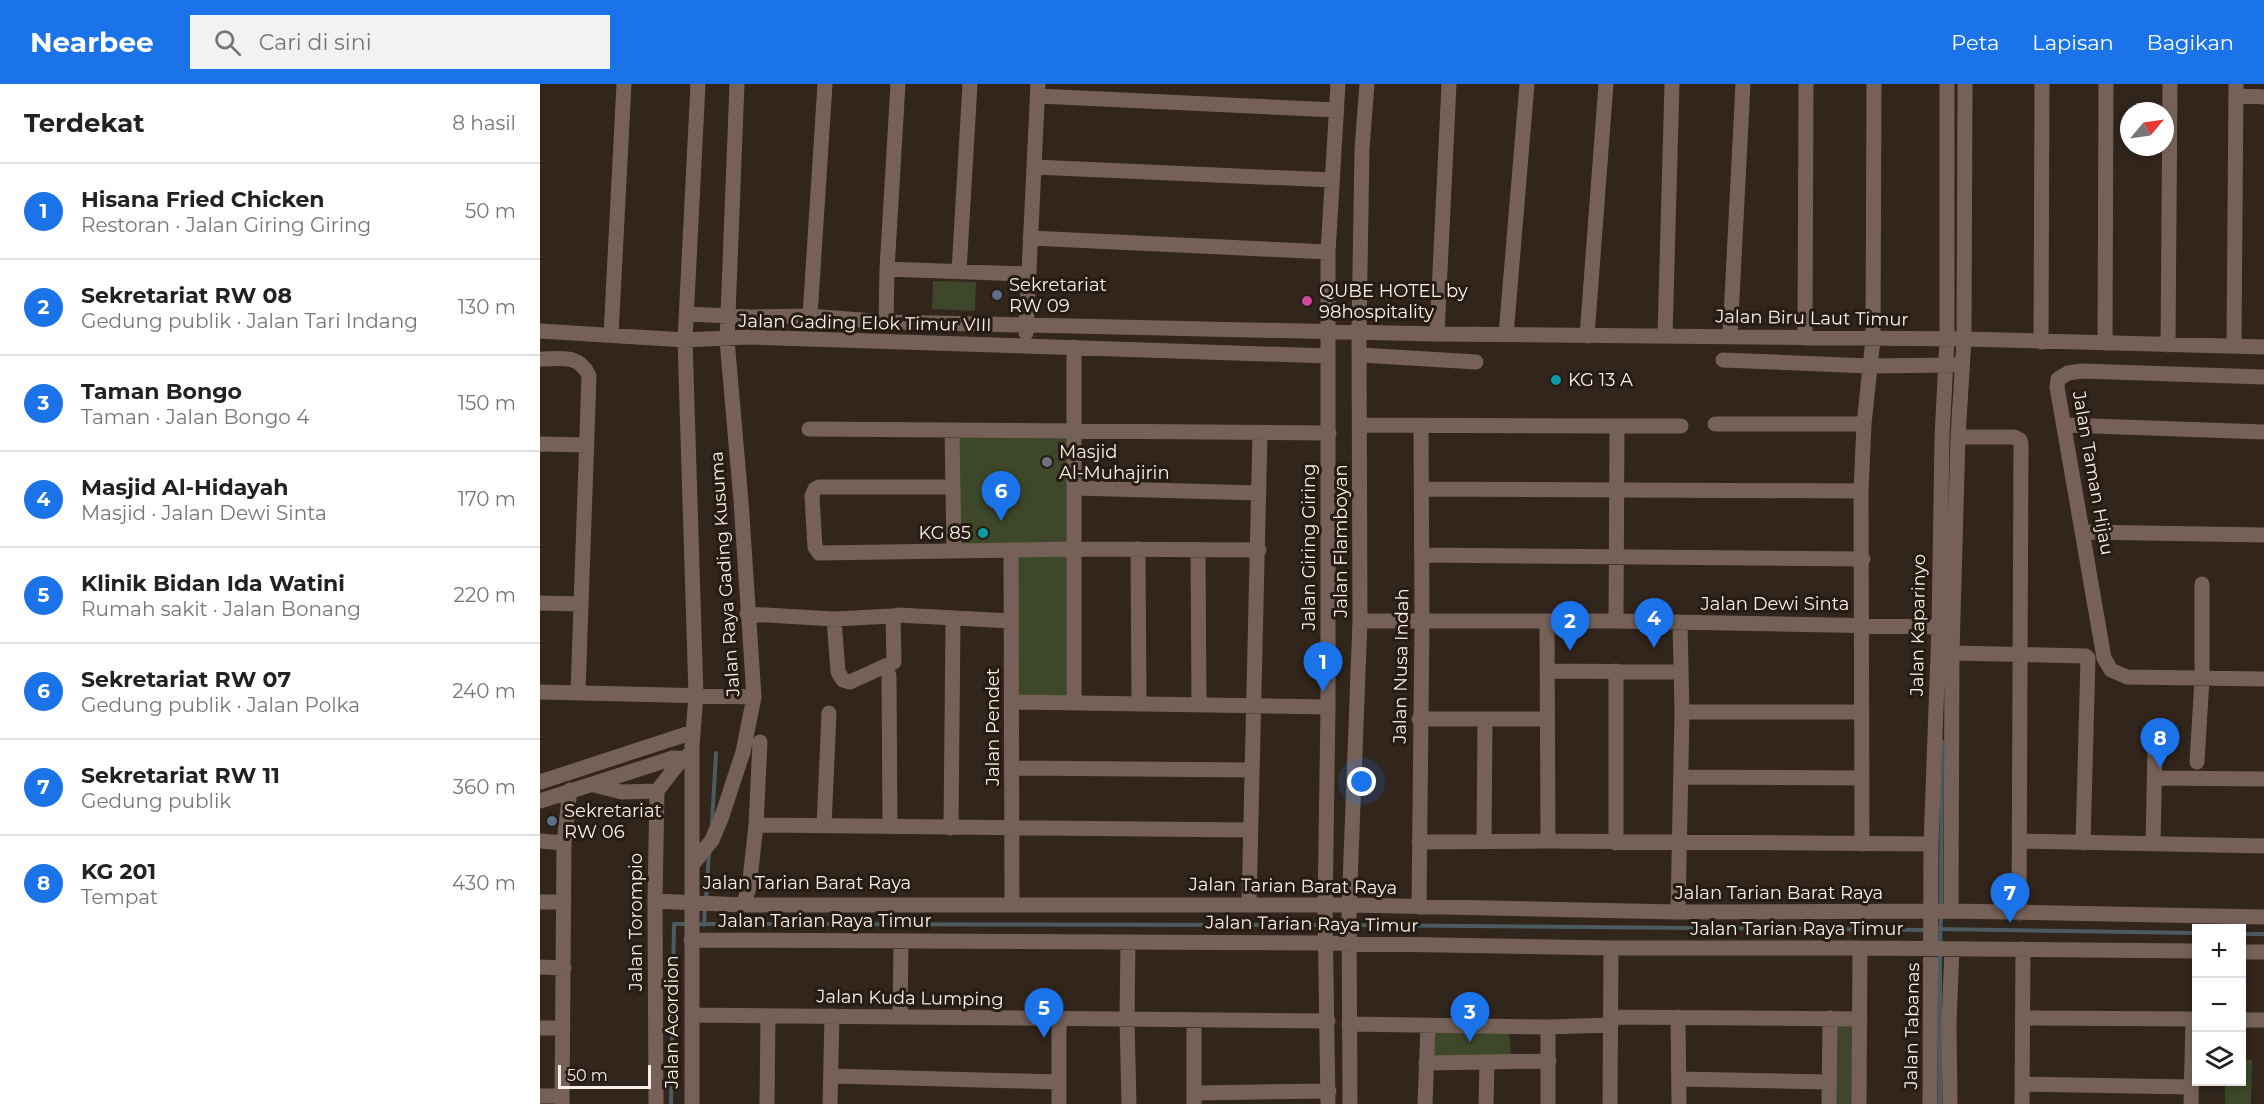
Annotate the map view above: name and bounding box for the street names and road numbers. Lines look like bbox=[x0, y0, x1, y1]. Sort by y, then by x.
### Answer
street label: Jalan Biru Laut Timur bbox=[1714, 305, 1909, 331]
street label: Jalan Gading Elok Timur VIII bbox=[737, 310, 992, 336]
street label: Jalan Taman Hijau bbox=[2068, 388, 2118, 557]
street label: Jalan Raya Gading Kusuma bbox=[705, 451, 745, 698]
street label: Jalan Giring Giring bbox=[1298, 463, 1320, 632]
street label: Jalan Flamboyan bbox=[1330, 464, 1352, 619]
street label: Jalan Kaparinyo bbox=[1906, 554, 1930, 697]
street label: Jalan Nusa Indah bbox=[1389, 588, 1413, 745]
street label: Jalan Dewi Sinta bbox=[1700, 593, 1849, 615]
street label: Jalan Pendet bbox=[982, 668, 1004, 787]
street label: Jalan Torompio bbox=[625, 853, 647, 992]
street label: Jalan Tarian Barat Raya bbox=[702, 872, 911, 894]
street label: Jalan Tarian Barat Raya bbox=[1188, 873, 1397, 899]
street label: Jalan Tarian Barat Raya bbox=[1674, 882, 1883, 904]
street label: Jalan Tarian Raya Timur bbox=[717, 910, 932, 932]
street label: Jalan Tarian Raya Timur bbox=[1204, 911, 1419, 937]
street label: Jalan Tarian Raya Timur bbox=[1689, 918, 1904, 940]
street label: Jalan Acordion bbox=[661, 955, 683, 1090]
street label: Jalan Tabanas bbox=[1900, 962, 1924, 1091]
street label: Jalan Kuda Lumping bbox=[815, 985, 1004, 1011]

